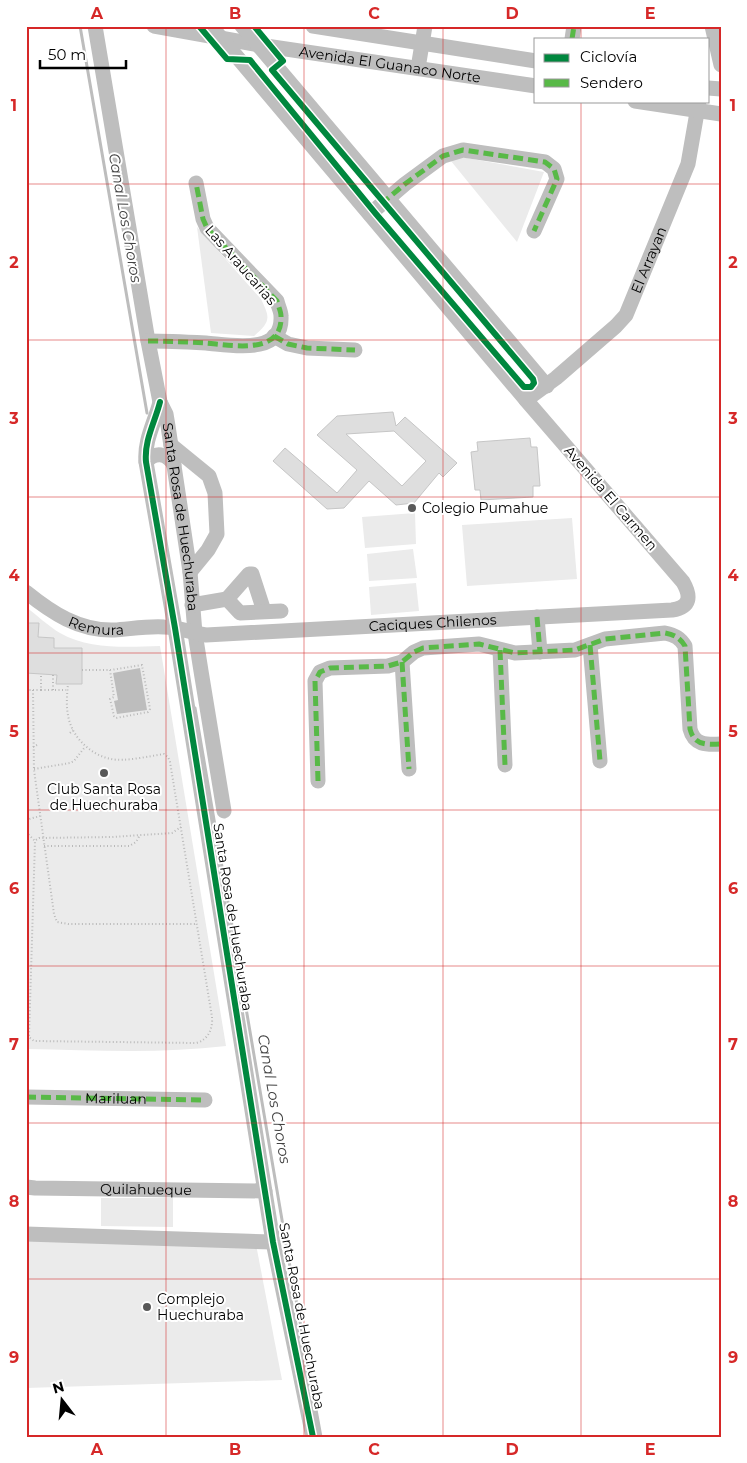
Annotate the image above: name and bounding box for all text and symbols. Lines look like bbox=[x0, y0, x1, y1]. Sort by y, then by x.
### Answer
text: A bbox=[90, 4, 104, 23]
text: B bbox=[229, 4, 241, 23]
text: C bbox=[368, 4, 380, 23]
text: D bbox=[505, 4, 519, 23]
text: E bbox=[645, 4, 655, 23]
scale bar bbox=[40, 38, 126, 70]
legend bbox=[534, 38, 710, 102]
street label: Avenida El Guanaco Norte bbox=[298, 42, 482, 87]
text: 50 m bbox=[48, 45, 86, 64]
text: Ciclovía bbox=[580, 47, 637, 66]
text: Sendero bbox=[580, 73, 643, 92]
text: 1 bbox=[11, 96, 17, 115]
text: 1 bbox=[730, 96, 736, 115]
water label: Canal Los Choros bbox=[105, 152, 146, 285]
street label: Las Araucarias bbox=[201, 221, 281, 309]
street label: El Arrayan bbox=[627, 224, 670, 296]
text: 2 bbox=[9, 253, 19, 272]
text: 2 bbox=[728, 253, 738, 272]
text: 3 bbox=[8, 409, 19, 428]
text: 3 bbox=[727, 409, 738, 428]
street label: Santa Rosa de Huechuraba bbox=[159, 422, 202, 612]
street label: Avenida El Carmen bbox=[560, 442, 662, 554]
place label: Colegio Pumahue bbox=[422, 499, 548, 517]
marker: Colegio Pumahue bbox=[406, 502, 418, 514]
text: 4 bbox=[8, 566, 20, 585]
text: 4 bbox=[727, 566, 739, 585]
street label: Caciques Chilenos bbox=[368, 610, 497, 635]
street label: Remura bbox=[66, 612, 125, 639]
text: 5 bbox=[9, 722, 19, 741]
text: 5 bbox=[728, 722, 738, 741]
marker: Club Santa Rosa de Huechuraba bbox=[98, 767, 110, 779]
place label: Club Santa Rosa de Huechuraba bbox=[47, 780, 161, 814]
street label: Santa Rosa de Huechuraba bbox=[209, 822, 257, 1012]
text: 6 bbox=[9, 879, 19, 898]
text: 6 bbox=[728, 879, 738, 898]
water label: Canal Los Choros bbox=[254, 1033, 295, 1166]
text: 7 bbox=[9, 1035, 19, 1054]
text: 7 bbox=[728, 1035, 738, 1054]
street label: Mariluan bbox=[85, 1089, 147, 1108]
street label: Quilahueque bbox=[100, 1180, 192, 1199]
text: 8 bbox=[9, 1192, 19, 1211]
text: 8 bbox=[728, 1192, 738, 1211]
street label: Santa Rosa de Huechuraba bbox=[275, 1221, 329, 1411]
place label: Complejo Huechuraba bbox=[157, 1290, 244, 1324]
marker: Complejo Huechuraba bbox=[141, 1301, 153, 1313]
text: 9 bbox=[9, 1348, 19, 1367]
text: 9 bbox=[728, 1348, 738, 1367]
north arrow bbox=[38, 1376, 88, 1426]
text: N bbox=[50, 1377, 66, 1398]
text: A bbox=[90, 1440, 104, 1459]
text: B bbox=[229, 1440, 241, 1459]
text: C bbox=[368, 1440, 380, 1459]
text: D bbox=[505, 1440, 519, 1459]
text: E bbox=[645, 1440, 655, 1459]

